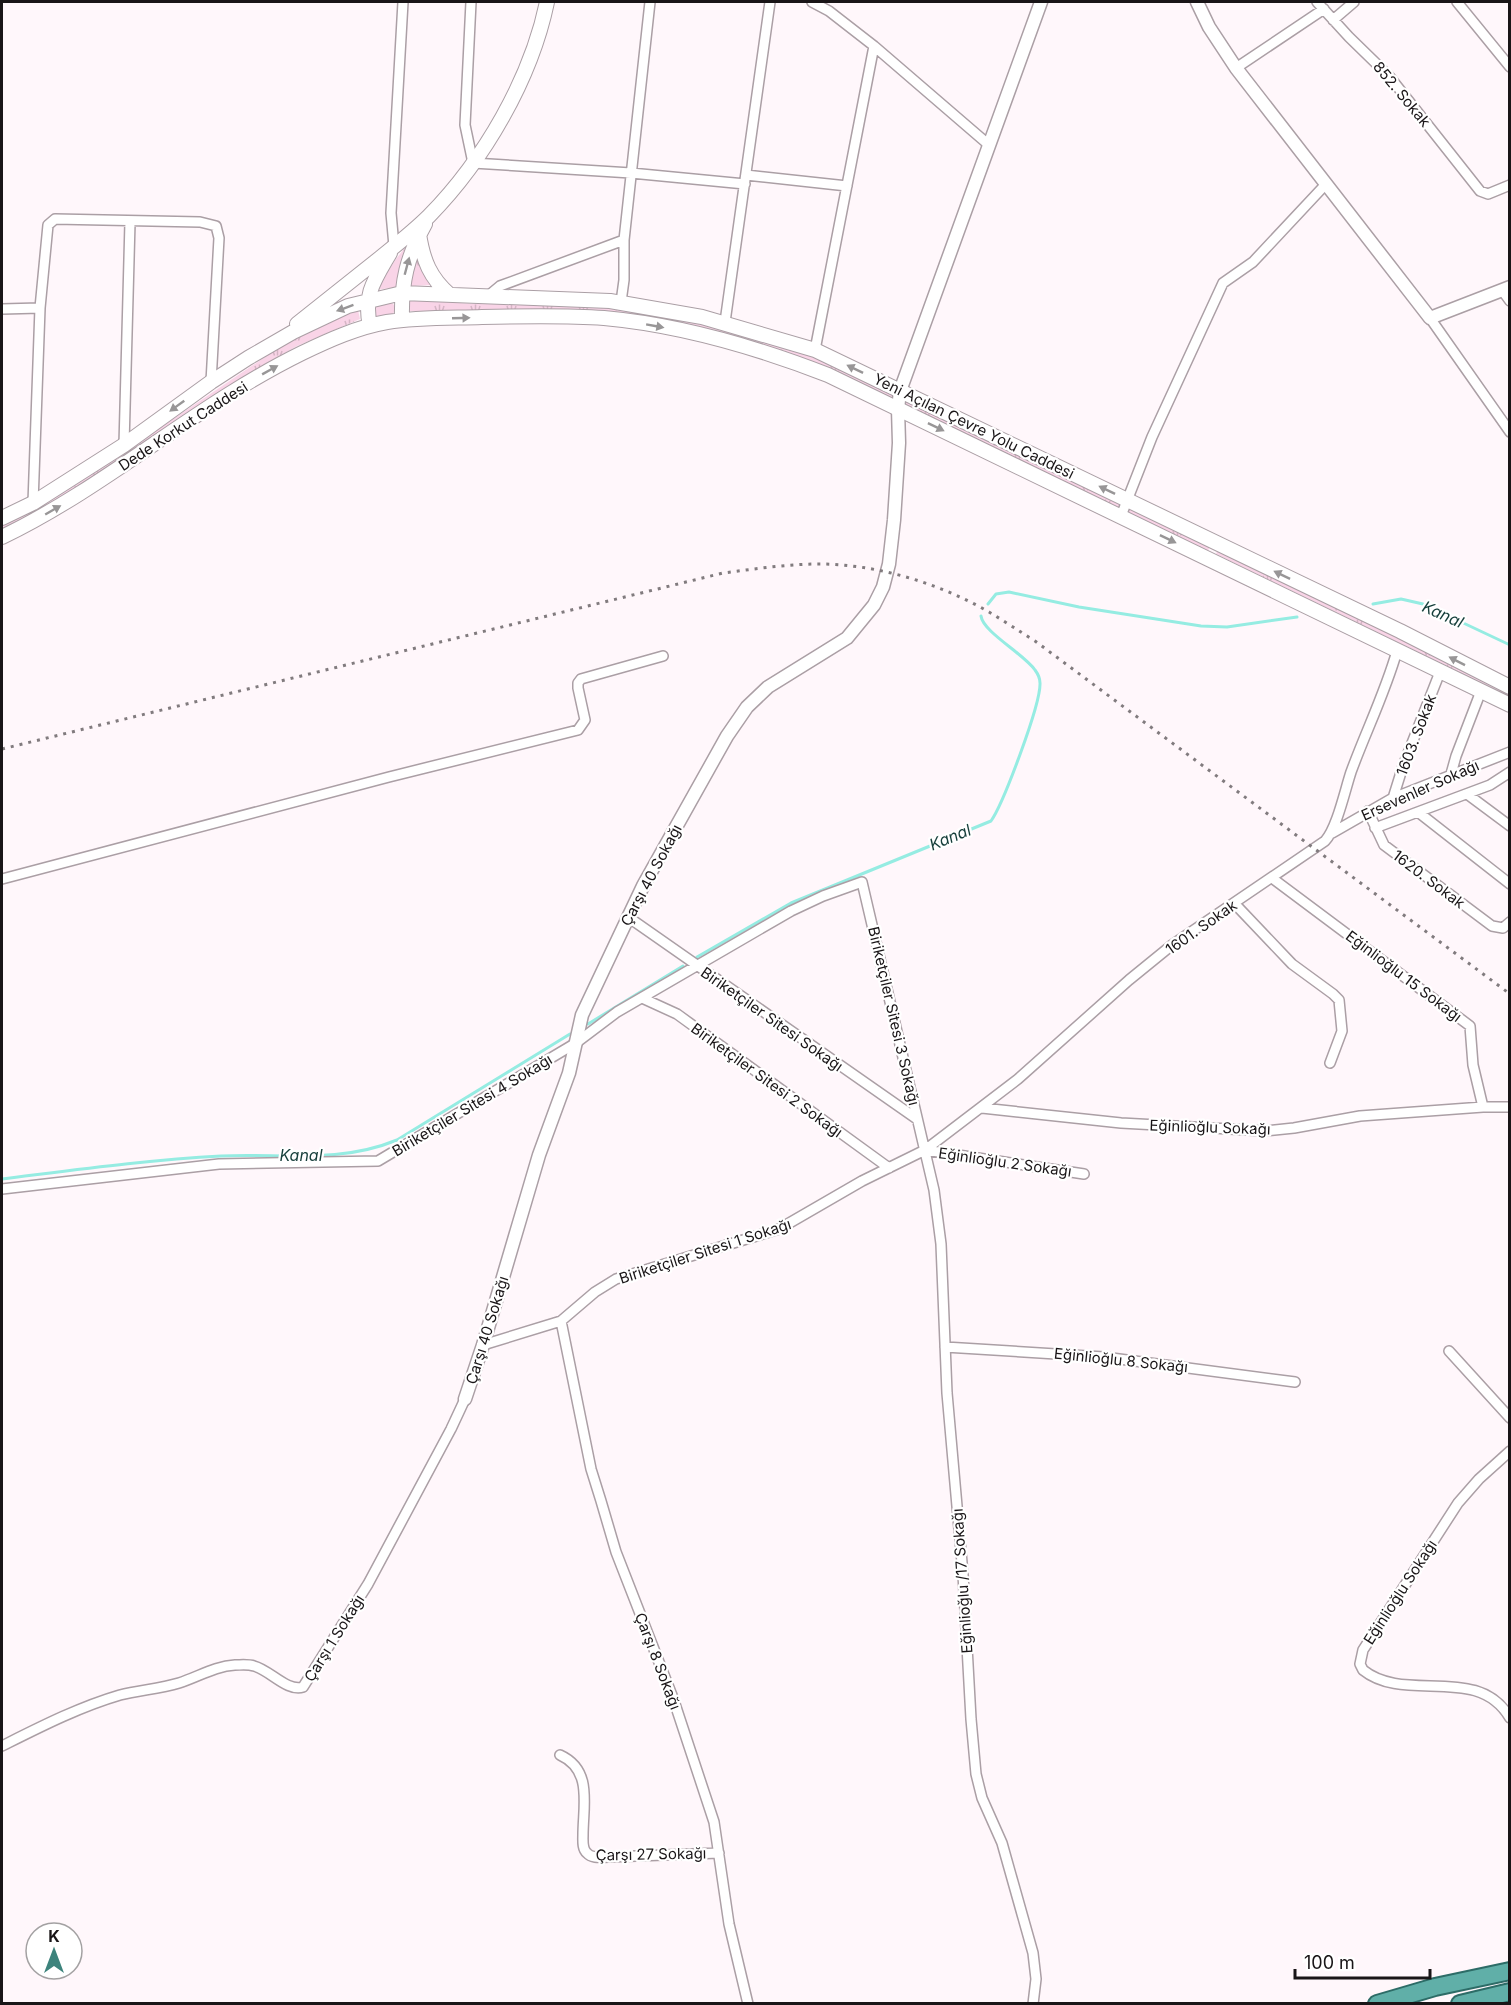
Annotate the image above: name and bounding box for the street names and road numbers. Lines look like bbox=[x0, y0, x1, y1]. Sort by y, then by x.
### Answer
street label: 852. Sokak bbox=[1369, 57, 1435, 131]
street label: Yeni Açılan Çevre Yolu Caddesi bbox=[870, 369, 1078, 483]
street label: Dede Korkut Caddesi bbox=[115, 377, 251, 475]
street label: 1603. Sokak bbox=[1392, 691, 1441, 778]
street label: Ersevenler Sokağı bbox=[1358, 755, 1482, 825]
street label: Çarşı 40 Sokağı bbox=[616, 821, 686, 929]
street label: 1620. Sokak bbox=[1389, 846, 1470, 913]
street label: 1601. Sokak bbox=[1162, 895, 1241, 959]
street label: Biriketçiler Sitesi 3 Sokağı bbox=[864, 925, 924, 1107]
street label: Eğinlioğlu 15 Sokağı bbox=[1342, 926, 1466, 1026]
street label: Biriketçiler Sitesi Sokağı bbox=[697, 963, 847, 1075]
street label: Biriketçiler Sitesi 2 Sokağı bbox=[687, 1019, 847, 1141]
street label: Biriketçiler Sitesi 4 Sokağı bbox=[389, 1050, 555, 1160]
street label: Eğinlioğlu Sokağı bbox=[1149, 1115, 1271, 1139]
street label: Eğinlioğlu 2 Sokağı bbox=[937, 1143, 1073, 1181]
street label: Biriketçiler Sitesi 1 Sokağı bbox=[617, 1214, 793, 1288]
street label: Çarşı 40 Sokağı bbox=[462, 1274, 512, 1386]
street label: Eğinlioğlu 8 Sokağı bbox=[1053, 1344, 1189, 1376]
street label: Eğinlioğlu /17 Sokağı bbox=[947, 1508, 977, 1654]
street label: Eğinlioğlu Sokağı bbox=[1359, 1536, 1441, 1648]
street label: Çarşı 1 Sokağı bbox=[300, 1591, 368, 1685]
street label: Çarşı 8 Sokağı bbox=[631, 1610, 685, 1712]
street label: Çarşı 27 Sokağı bbox=[595, 1844, 707, 1864]

